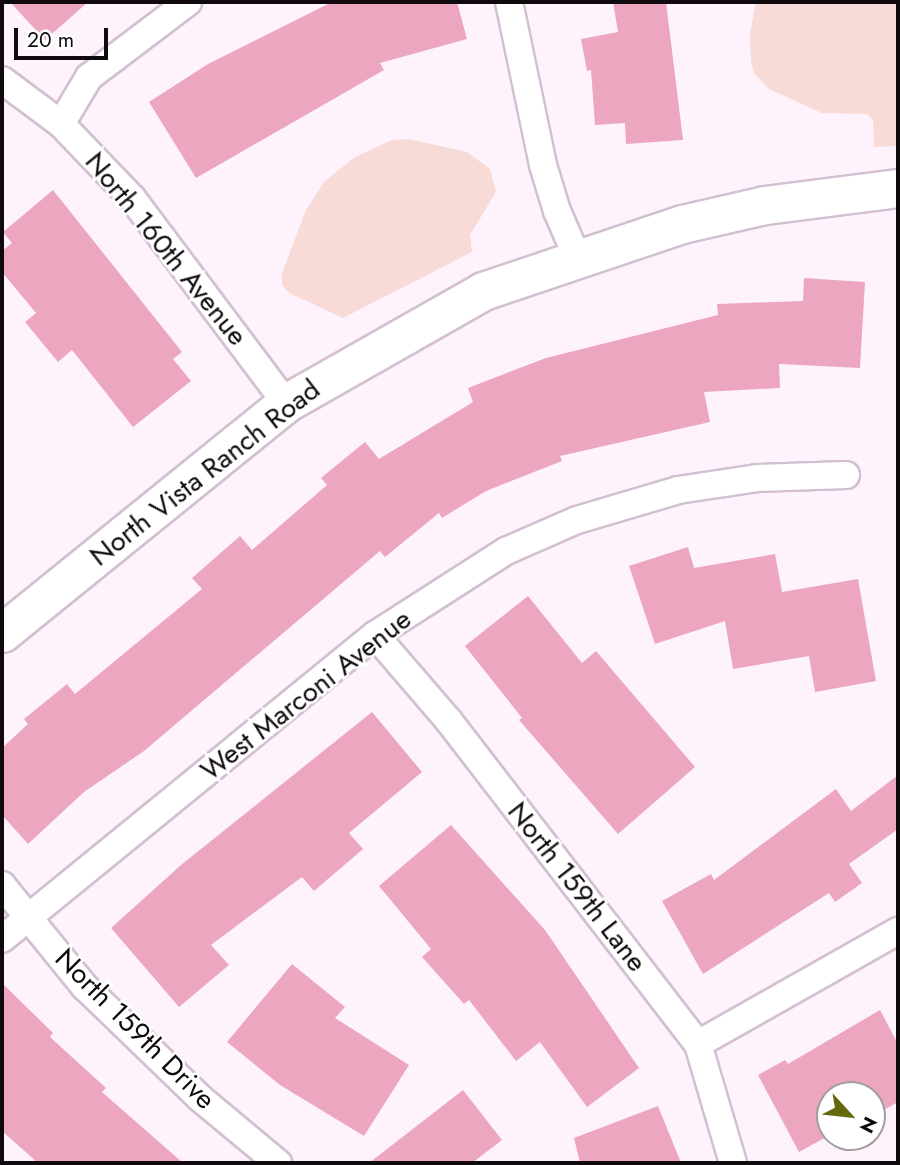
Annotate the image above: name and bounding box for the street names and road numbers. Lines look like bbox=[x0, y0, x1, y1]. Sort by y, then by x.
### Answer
street label: North 160th Avenue bbox=[78, 146, 254, 352]
street label: North Vista Ranch Road bbox=[83, 373, 327, 573]
street label: West Marconi Avenue bbox=[194, 602, 418, 788]
street label: North 159th Lane bbox=[500, 796, 654, 978]
street label: North 159th Drive bbox=[48, 942, 222, 1116]

